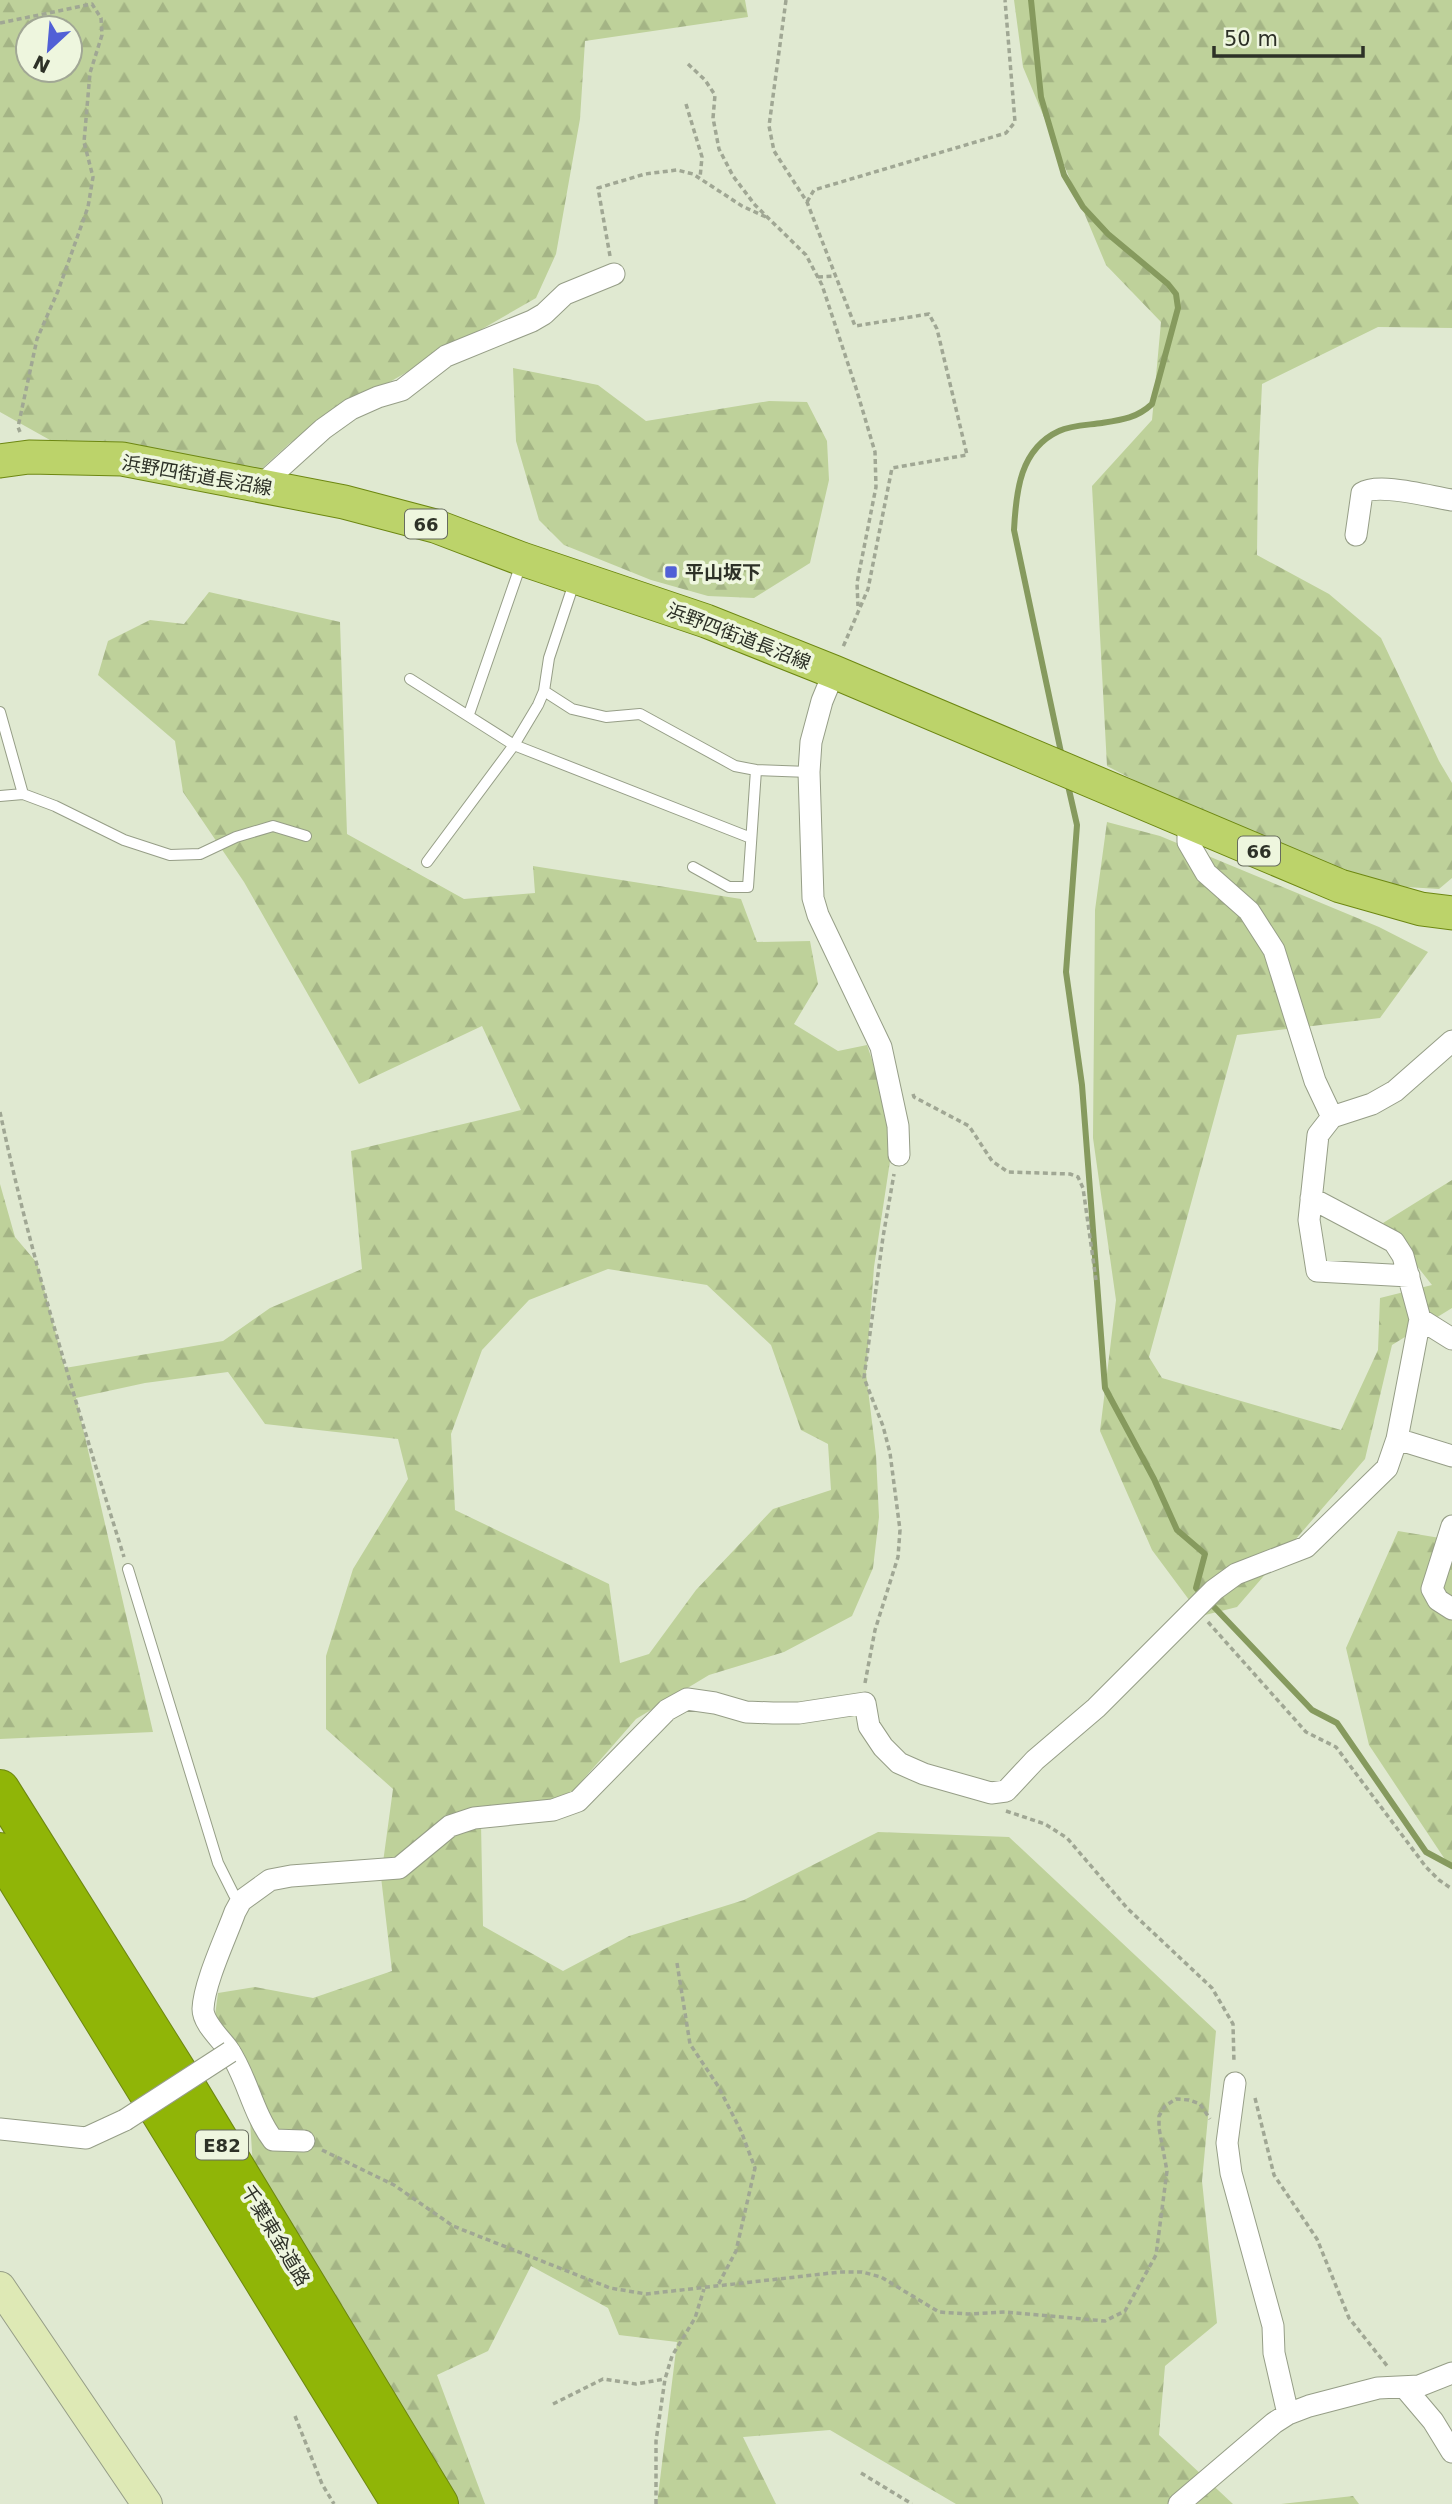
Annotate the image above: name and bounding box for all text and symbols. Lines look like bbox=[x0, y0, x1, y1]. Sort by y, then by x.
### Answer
north arrow bbox=[14, 14, 84, 84]
scale bar bbox=[1214, 14, 1363, 58]
text: 50 m bbox=[1224, 27, 1278, 51]
text: N bbox=[30, 51, 54, 78]
street label: 浜野四街道長沼線 bbox=[120, 451, 274, 499]
road number: 66 bbox=[405, 510, 447, 538]
place label: 平山坂下 bbox=[685, 561, 761, 583]
marker: 平山坂下 bbox=[663, 564, 679, 580]
street label: 浜野四街道長沼線 bbox=[664, 598, 814, 674]
road number: 66 bbox=[1238, 836, 1280, 866]
road number: E82 bbox=[196, 2130, 248, 2160]
street label: 千葉東金道路 bbox=[237, 2180, 315, 2290]

